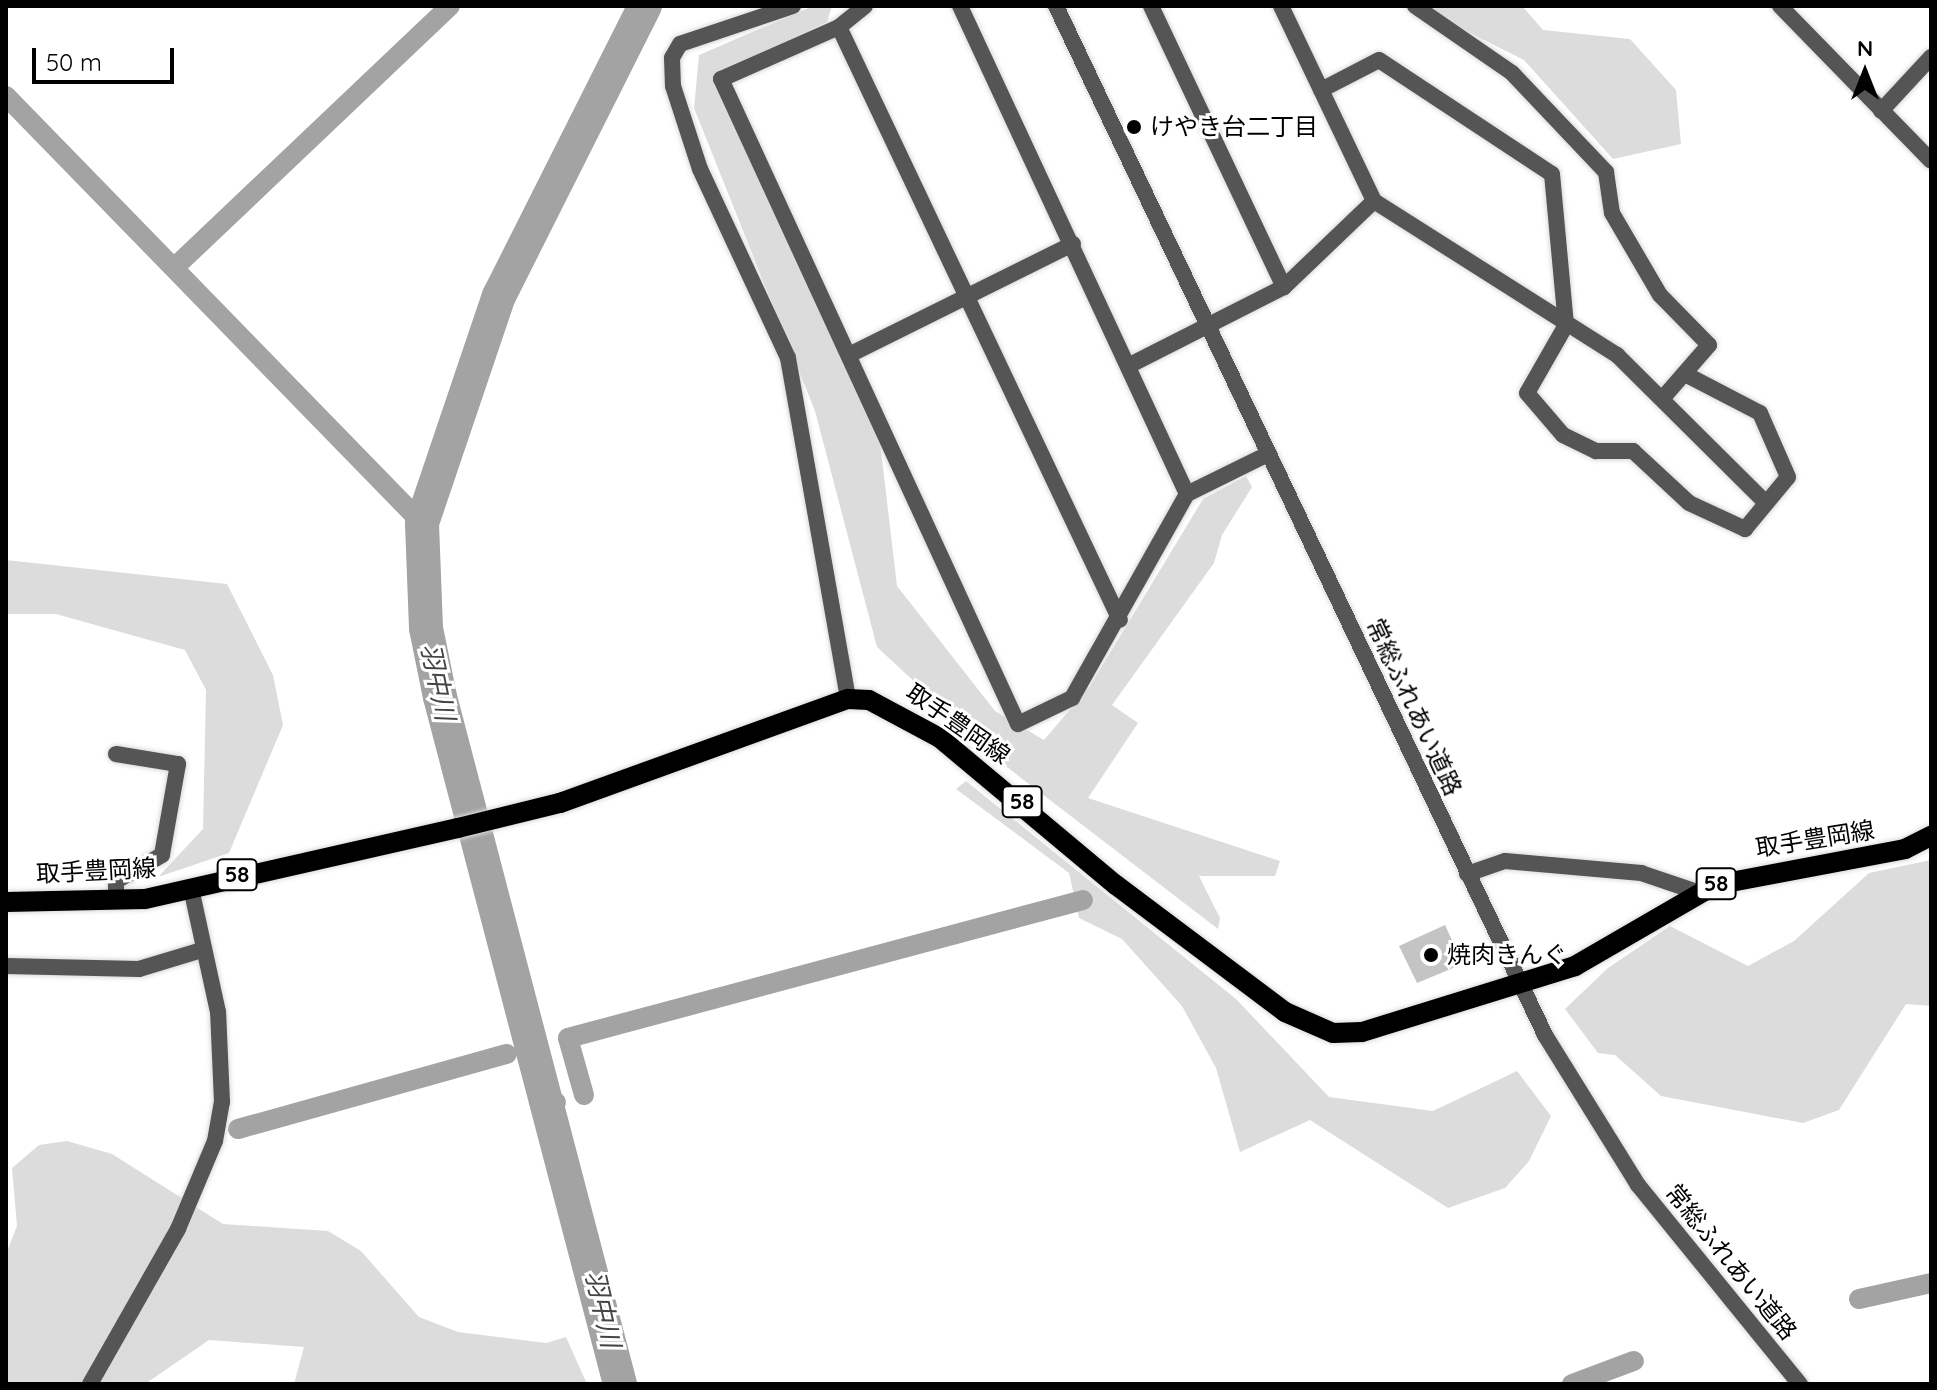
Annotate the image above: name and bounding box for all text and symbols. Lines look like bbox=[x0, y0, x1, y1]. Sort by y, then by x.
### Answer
scale bar bbox=[36, 32, 178, 82]
north arrow bbox=[1825, 32, 1905, 112]
text: N bbox=[1857, 34, 1873, 62]
text: 50 m bbox=[46, 47, 102, 77]
place label: けやき台二丁目 bbox=[1150, 113, 1318, 141]
marker: けやき台二丁目 bbox=[1125, 118, 1143, 136]
street label: 常総ふれあい道路 bbox=[1360, 614, 1468, 800]
water label: 羽中川 bbox=[415, 641, 461, 723]
street label: 取手豊岡線 bbox=[901, 678, 1015, 770]
road number: 58 bbox=[1000, 784, 1044, 820]
street label: 取手豊岡線 bbox=[1753, 815, 1877, 863]
street label: 取手豊岡線 bbox=[35, 853, 157, 889]
road number: 58 bbox=[215, 857, 259, 893]
road number: 58 bbox=[1694, 866, 1738, 902]
place label: 焼肉きんぐ bbox=[1447, 941, 1567, 969]
marker: 焼肉きんぐ bbox=[1422, 946, 1440, 964]
street label: 常総ふれあい道路 bbox=[1659, 1178, 1803, 1346]
water label: 羽中川 bbox=[579, 1267, 627, 1351]

